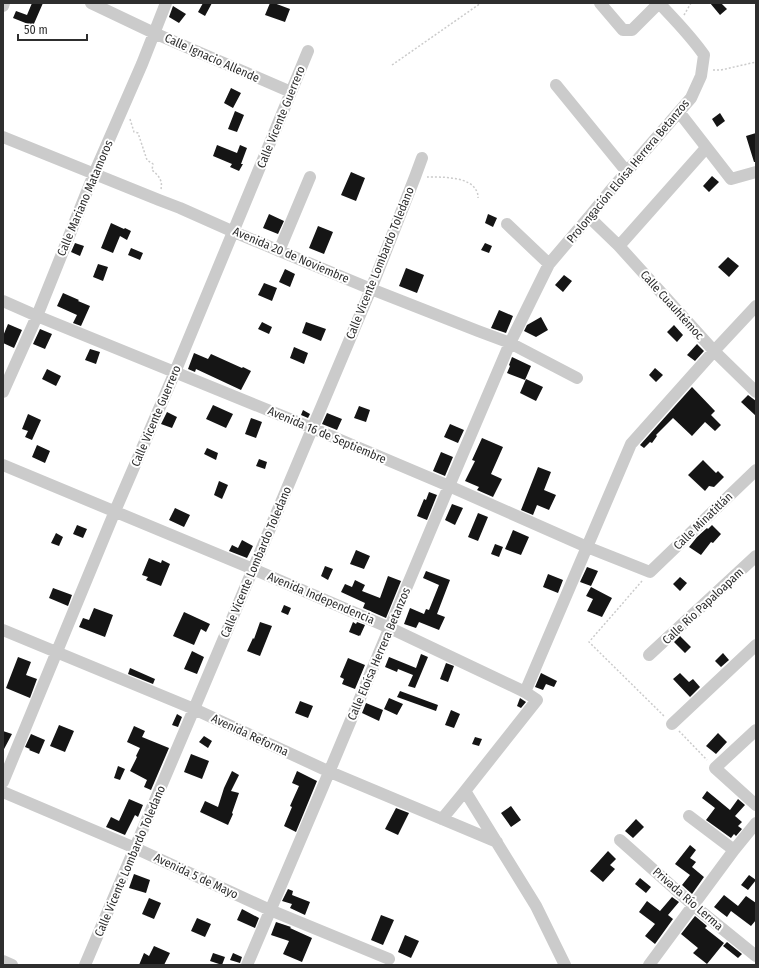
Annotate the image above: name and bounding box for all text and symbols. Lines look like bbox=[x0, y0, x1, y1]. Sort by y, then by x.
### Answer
scale bar bbox=[18, 16, 87, 42]
text: 50 m bbox=[24, 23, 48, 37]
street label: Calle Ignacio Allende bbox=[162, 31, 262, 85]
street label: Calle Vicente Guerrero bbox=[254, 64, 308, 170]
street label: Prolongación Eloísa Herrera Betanzos bbox=[564, 96, 692, 246]
street label: Calle Mariano Matamoros bbox=[54, 138, 116, 258]
street label: Calle Vicente Lombardo Toledano bbox=[343, 185, 417, 341]
street label: Avenida 20 de Noviembre bbox=[231, 224, 351, 286]
street label: Calle Cuauhtémoc bbox=[637, 268, 707, 342]
street label: Calle Vicente Guerrero bbox=[128, 363, 184, 469]
street label: Avenida 16 de Septiembre bbox=[266, 404, 388, 466]
street label: Calle Vicente Lombardo Toledano bbox=[218, 484, 294, 640]
street label: Calle Minatitlán bbox=[671, 489, 735, 553]
street label: Calle Río Papaloapam bbox=[660, 565, 746, 647]
street label: Avenida Independencia bbox=[265, 569, 377, 627]
street label: Calle Eloísa Herrera Betanzos bbox=[345, 586, 413, 722]
street label: Avenida Reforma bbox=[209, 711, 291, 759]
street label: Calle Vicente Lombardo Toledano bbox=[92, 783, 168, 939]
street label: Avenida 5 de Mayo bbox=[152, 850, 240, 902]
street label: Privada Río Lerma bbox=[650, 865, 726, 933]

